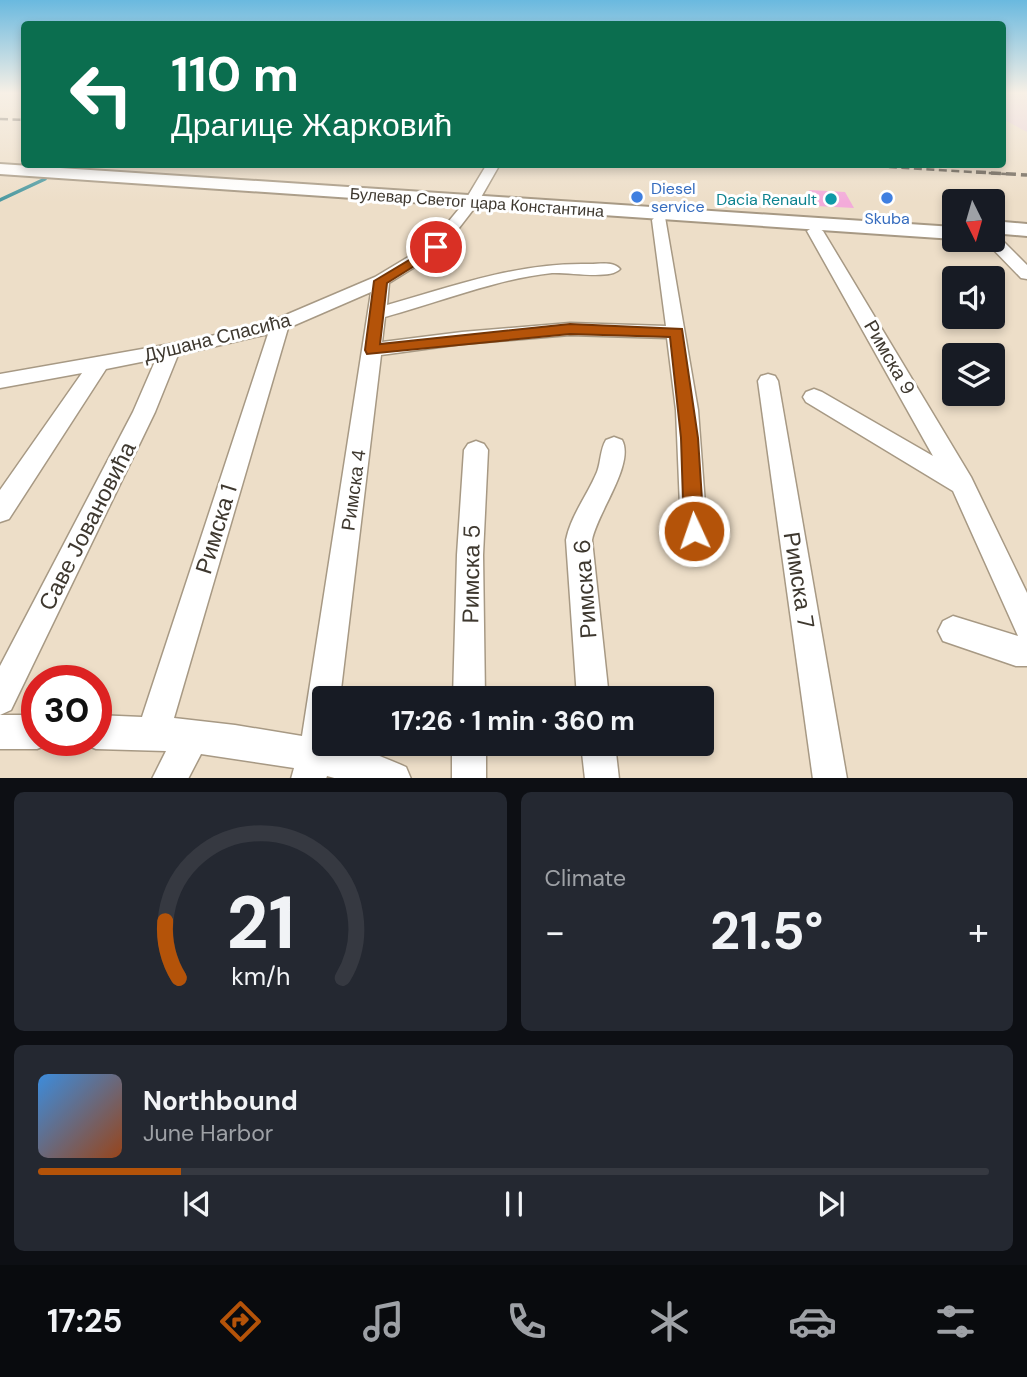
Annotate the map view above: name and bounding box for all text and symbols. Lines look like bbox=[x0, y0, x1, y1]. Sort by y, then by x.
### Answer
text: 110 m bbox=[171, 42, 299, 106]
icon: left bbox=[56, 49, 147, 140]
text: Драгице Жарковић bbox=[171, 104, 452, 146]
place label: Diesel service bbox=[651, 178, 705, 217]
street label: Булевар Светог цара Константина bbox=[349, 183, 605, 222]
marker: Diesel service bbox=[629, 189, 645, 205]
place label: Dacia Renault bbox=[716, 189, 817, 210]
north arrow bbox=[942, 189, 1004, 252]
map controls bbox=[942, 189, 1005, 406]
marker: Skuba bbox=[879, 190, 895, 206]
marker: Dacia Renault bbox=[823, 191, 839, 207]
place label: Skuba bbox=[864, 208, 910, 229]
pin bbox=[406, 217, 466, 277]
icon: arrive bbox=[417, 228, 455, 266]
button: sound bbox=[942, 266, 1005, 329]
street label: Душана Спасића bbox=[141, 307, 294, 368]
street label: Римска 9 bbox=[858, 315, 921, 399]
button: layers bbox=[942, 343, 1005, 406]
street label: Саве Јовановића bbox=[31, 436, 143, 616]
street label: Римска 4 bbox=[335, 448, 372, 532]
street label: Римска 1 bbox=[188, 481, 244, 577]
position arrow bbox=[657, 494, 731, 568]
street label: Римска 5 bbox=[455, 524, 487, 624]
street label: Римска 7 bbox=[777, 530, 821, 630]
street label: Римска 6 bbox=[567, 538, 603, 640]
speed limit sign: 30 bbox=[21, 665, 112, 756]
text: 17:26 · 1 min · 360 m bbox=[391, 704, 635, 738]
text: Climate bbox=[545, 863, 626, 893]
text: 21 bbox=[226, 876, 295, 971]
text: 21.5° bbox=[710, 897, 823, 965]
text: − bbox=[545, 907, 565, 957]
text: + bbox=[968, 907, 989, 957]
text: km/h bbox=[231, 959, 290, 992]
text: Northbound bbox=[143, 1084, 298, 1118]
text: June Harbor bbox=[143, 1118, 273, 1148]
icon: previous bbox=[178, 1185, 216, 1223]
icon: pause bbox=[495, 1185, 533, 1223]
icon: next bbox=[812, 1185, 850, 1223]
icon: directions bbox=[216, 1297, 265, 1346]
icon: music bbox=[359, 1297, 408, 1346]
icon: phone bbox=[502, 1297, 551, 1346]
icon: climate bbox=[645, 1297, 694, 1346]
icon: car bbox=[788, 1297, 837, 1346]
icon: filters bbox=[931, 1297, 980, 1346]
text: 17:25 bbox=[47, 1300, 122, 1342]

